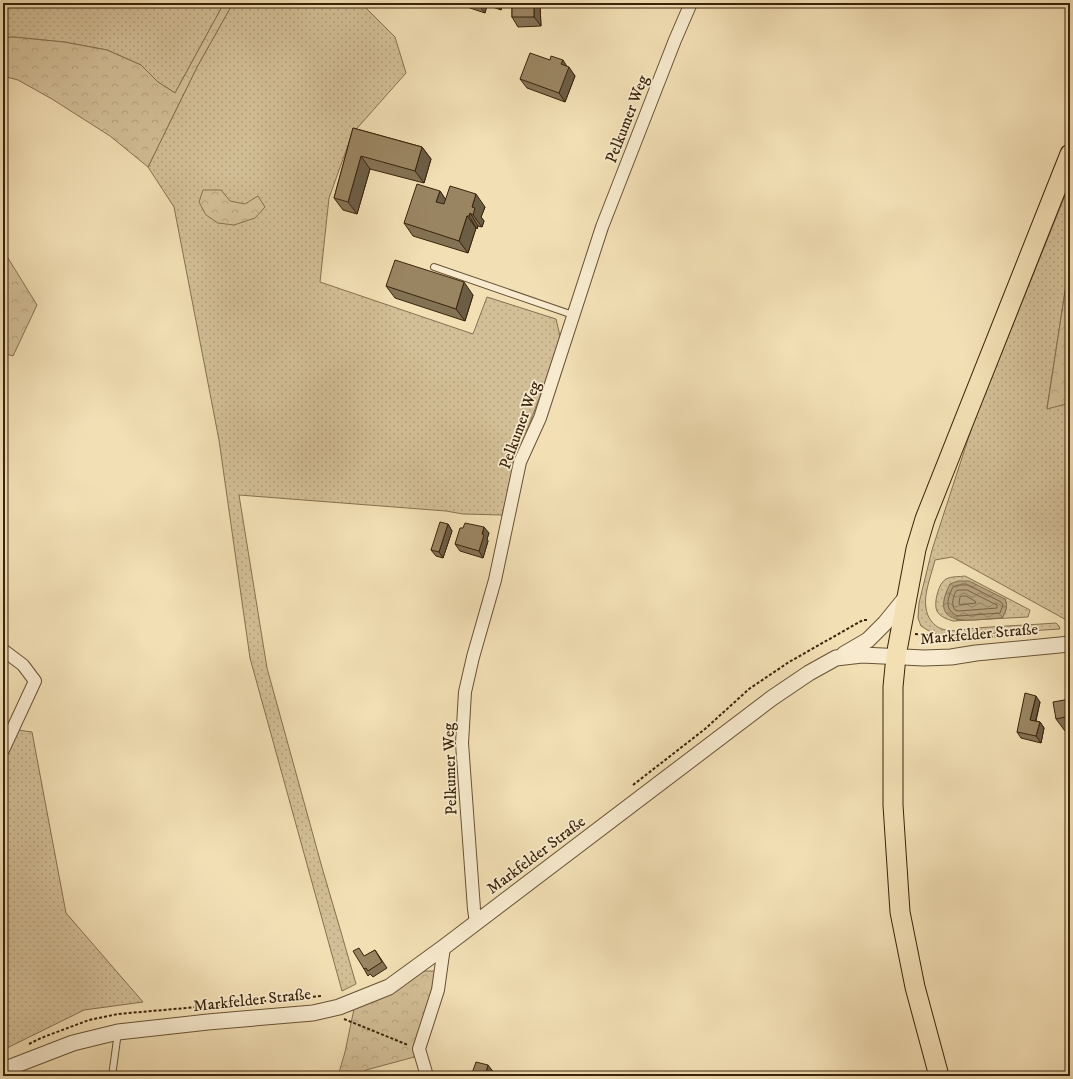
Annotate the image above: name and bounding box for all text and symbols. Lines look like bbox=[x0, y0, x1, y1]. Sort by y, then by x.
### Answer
street label: Pelkumer Weg bbox=[601, 72, 653, 166]
street label: Pelkumer Weg bbox=[495, 378, 545, 472]
street label: Markfelder Straße bbox=[919, 619, 1039, 649]
street label: Pelkumer Weg bbox=[438, 722, 462, 816]
street label: Markfelder Straße bbox=[483, 811, 590, 899]
street label: Markfelder Straße bbox=[192, 984, 312, 1016]

